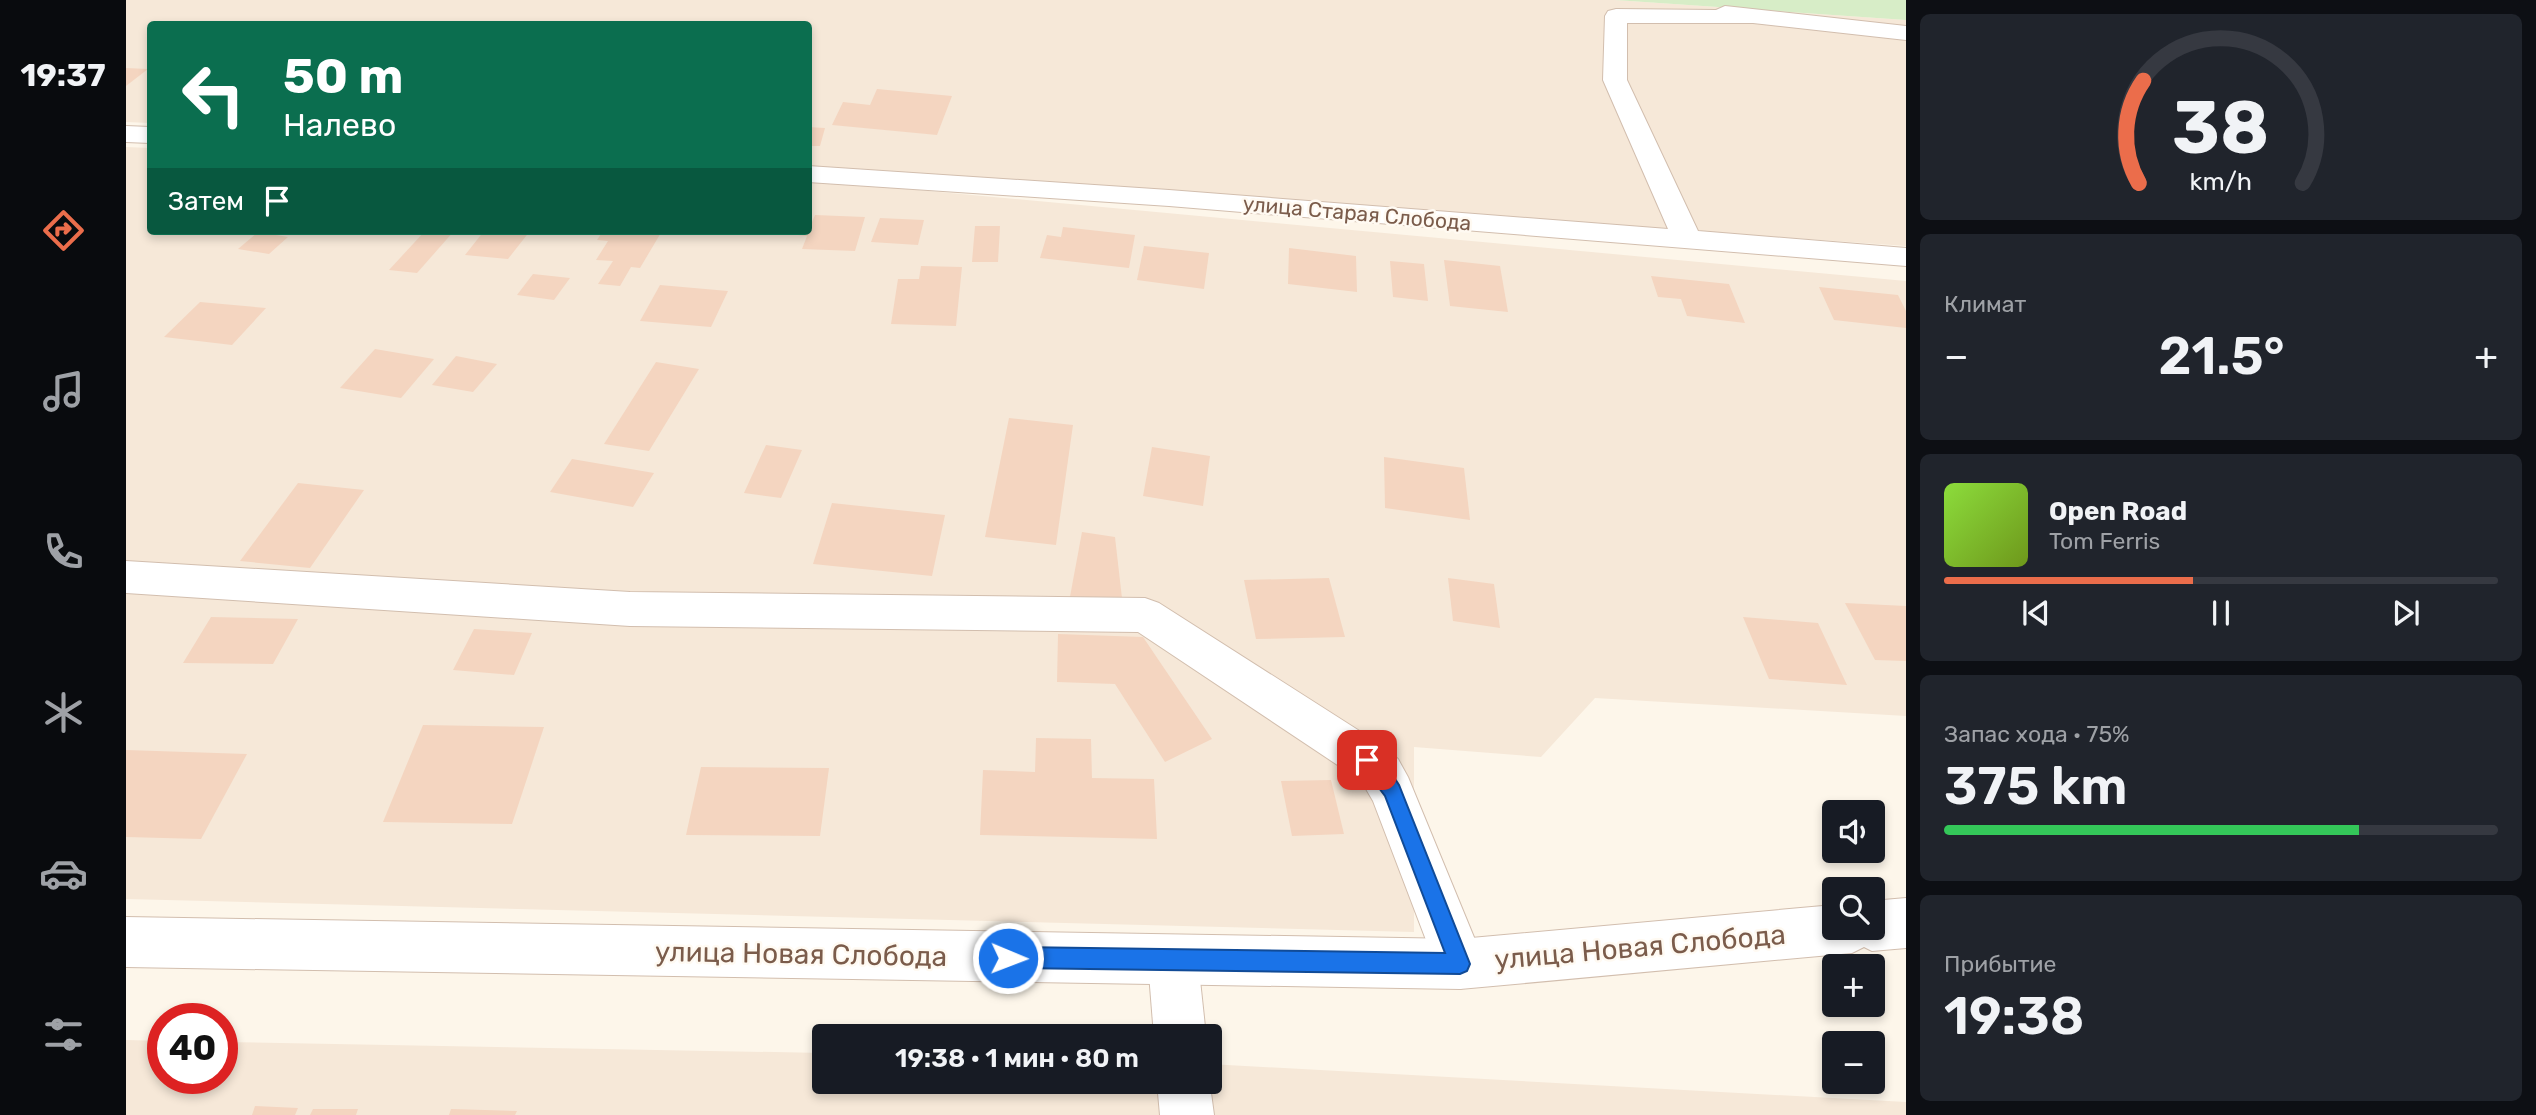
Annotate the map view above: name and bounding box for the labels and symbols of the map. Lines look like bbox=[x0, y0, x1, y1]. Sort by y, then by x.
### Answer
street label: улица Старая Слобода bbox=[1242, 191, 1472, 235]
pin bbox=[1337, 730, 1397, 790]
street label: улица Новая Слобода bbox=[1493, 918, 1787, 976]
position arrow bbox=[971, 921, 1045, 995]
street label: улица Новая Слобода bbox=[655, 935, 947, 973]
speed limit sign: 40 bbox=[147, 1003, 238, 1094]

